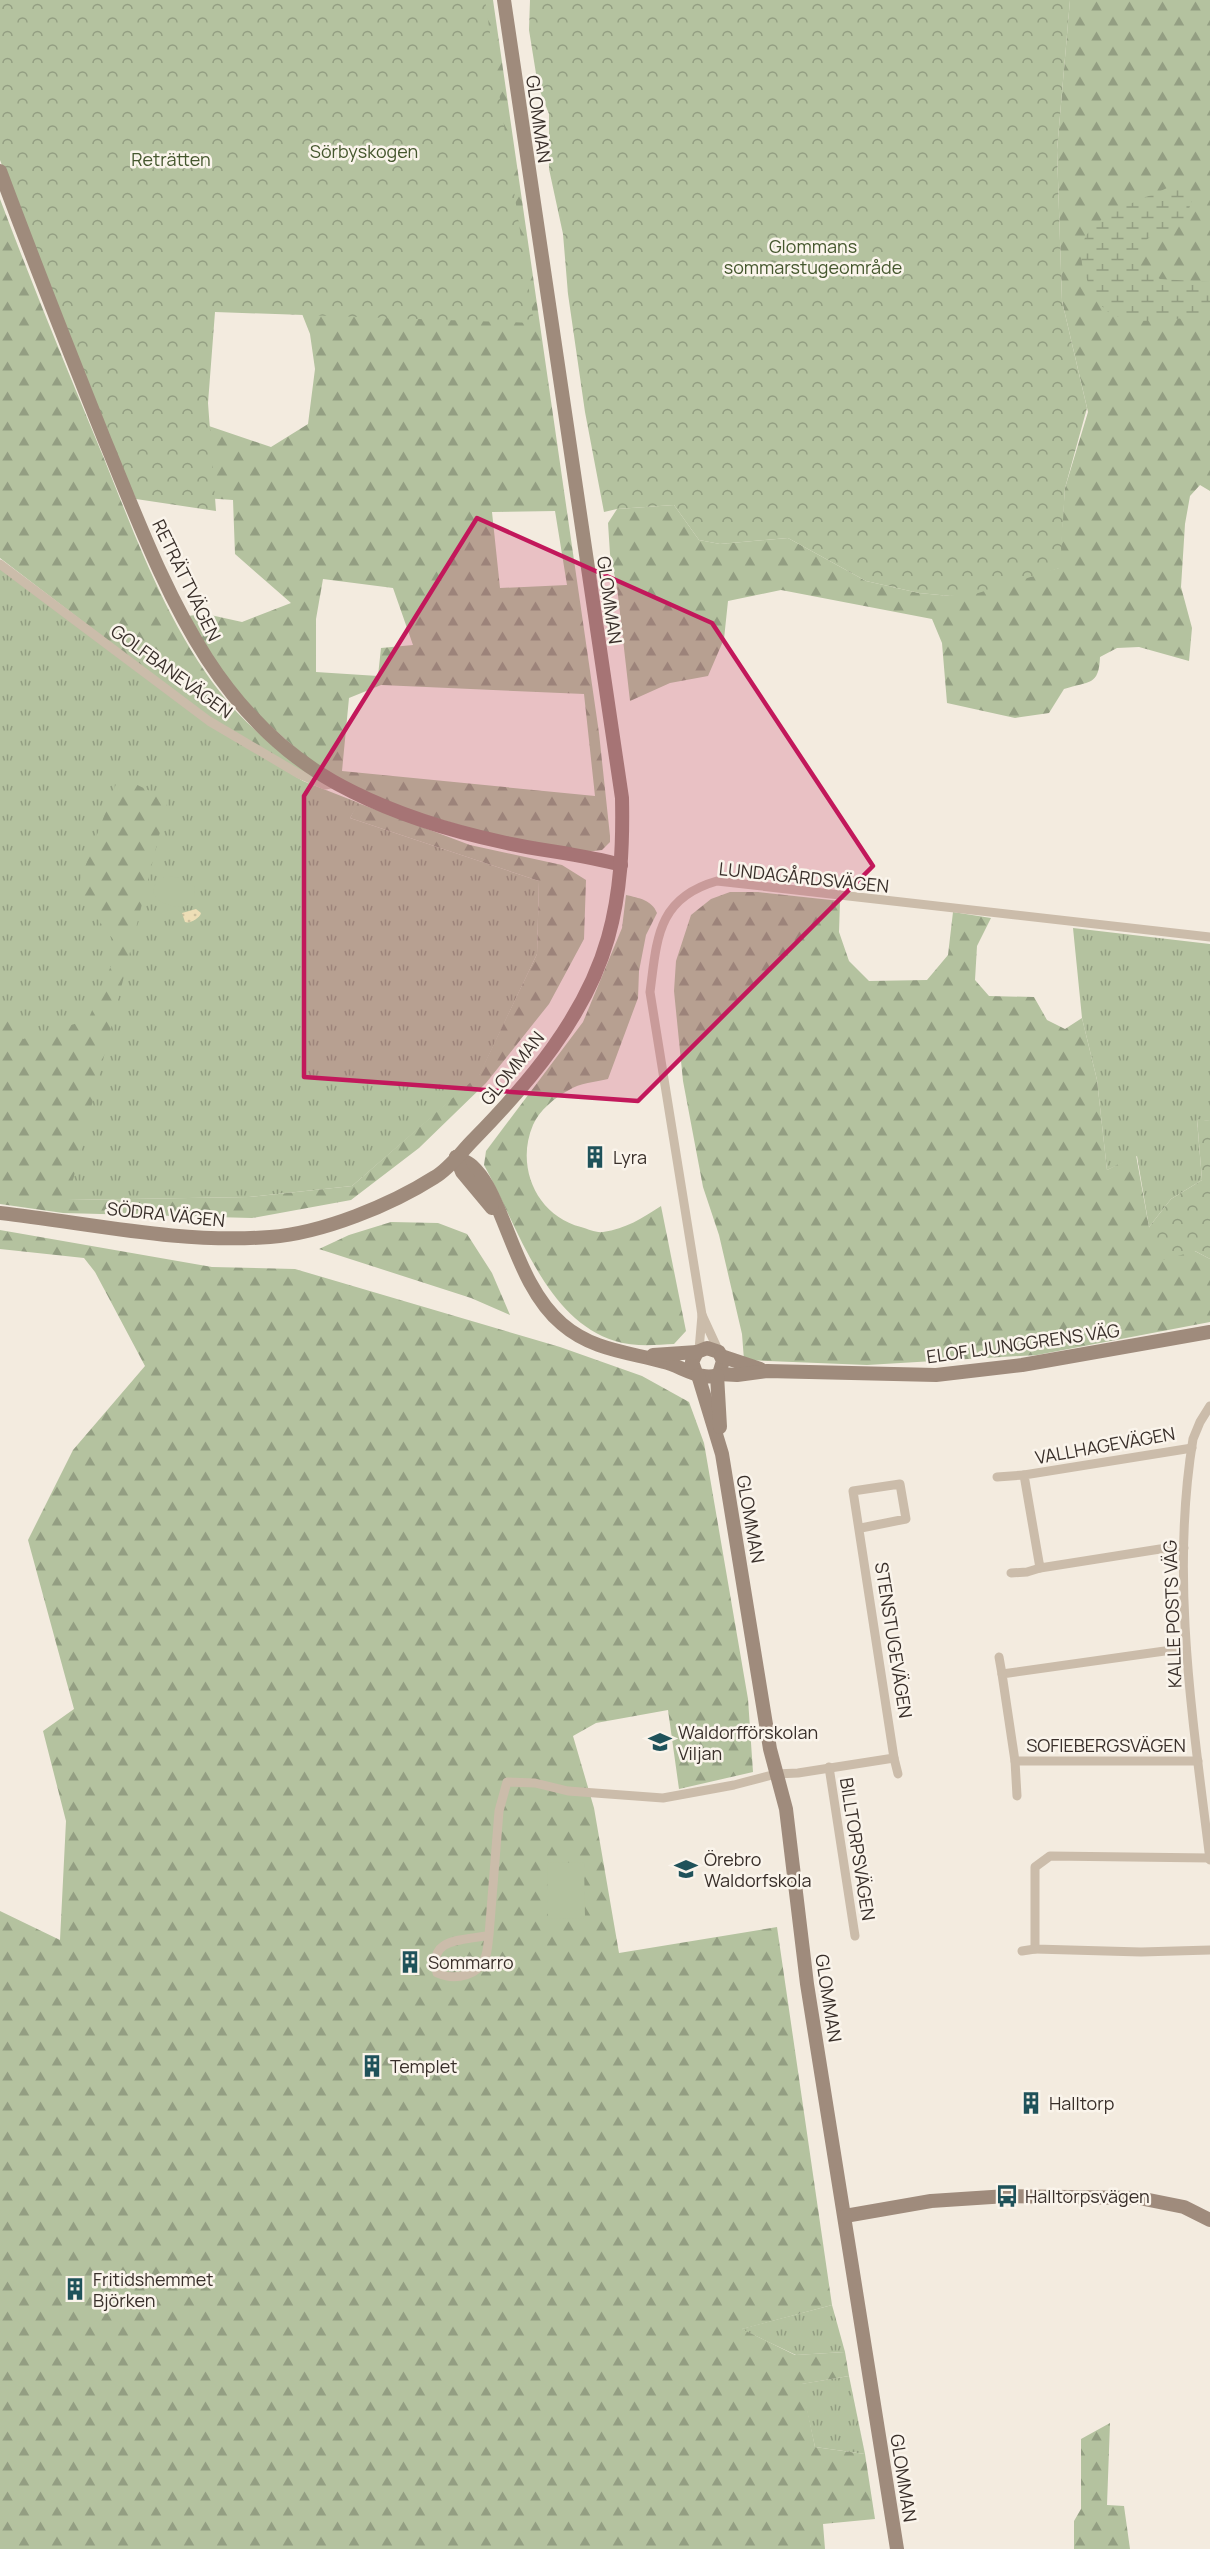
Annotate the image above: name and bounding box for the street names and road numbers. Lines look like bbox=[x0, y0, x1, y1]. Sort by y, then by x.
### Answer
street label: GLOMMAN bbox=[521, 73, 557, 165]
street label: RETRÄTTVÄGEN bbox=[147, 515, 227, 645]
street label: GLOMMAN bbox=[592, 554, 628, 646]
street label: GOLFBANEVÄGEN bbox=[106, 619, 238, 723]
street label: LUNDAGÅRDSVÄGEN bbox=[718, 856, 890, 898]
street label: GLOMMAN bbox=[475, 1026, 549, 1110]
street label: SÖDRA VÄGEN bbox=[106, 1196, 226, 1232]
street label: ELOF LJUNGGRENS VÄG bbox=[925, 1318, 1121, 1368]
street label: VALLHAGEVÄGEN bbox=[1033, 1421, 1177, 1469]
street label: GLOMMAN bbox=[731, 1473, 771, 1565]
street label: KALLE POSTS VÄG bbox=[1157, 1539, 1187, 1688]
street label: STENSTUGEVÄGEN bbox=[870, 1560, 918, 1720]
street label: SOFIEBERGSVÄGEN bbox=[1026, 1733, 1186, 1757]
street label: BILLTORPSVÄGEN bbox=[835, 1776, 881, 1922]
street label: GLOMMAN bbox=[810, 1952, 848, 2044]
street label: GLOMMAN bbox=[885, 2432, 923, 2524]

